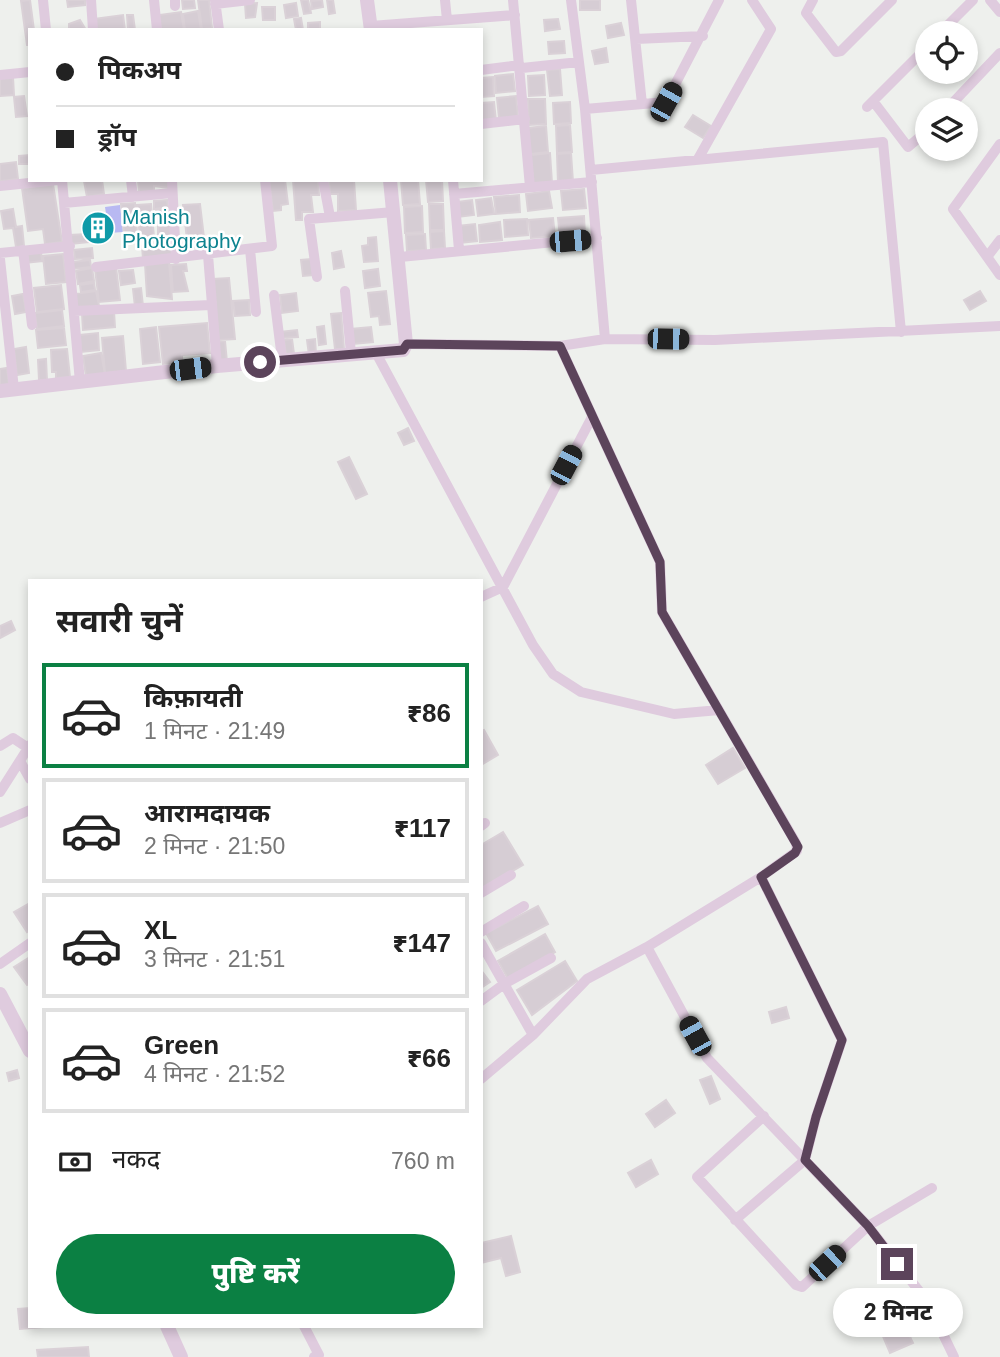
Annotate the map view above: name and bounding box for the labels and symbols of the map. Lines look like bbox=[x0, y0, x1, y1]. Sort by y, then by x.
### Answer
car bbox=[647, 79, 686, 125]
place label: Manish Photography bbox=[122, 205, 242, 252]
building icon: Manish Photography bbox=[79, 209, 117, 247]
car bbox=[549, 229, 592, 253]
car bbox=[647, 328, 690, 350]
route start bbox=[244, 346, 276, 378]
car bbox=[168, 356, 213, 382]
car bbox=[547, 442, 586, 488]
car bbox=[676, 1013, 715, 1059]
car bbox=[805, 1241, 850, 1285]
route end bbox=[881, 1248, 913, 1280]
callout: 2 मिनट bbox=[832, 1288, 962, 1338]

